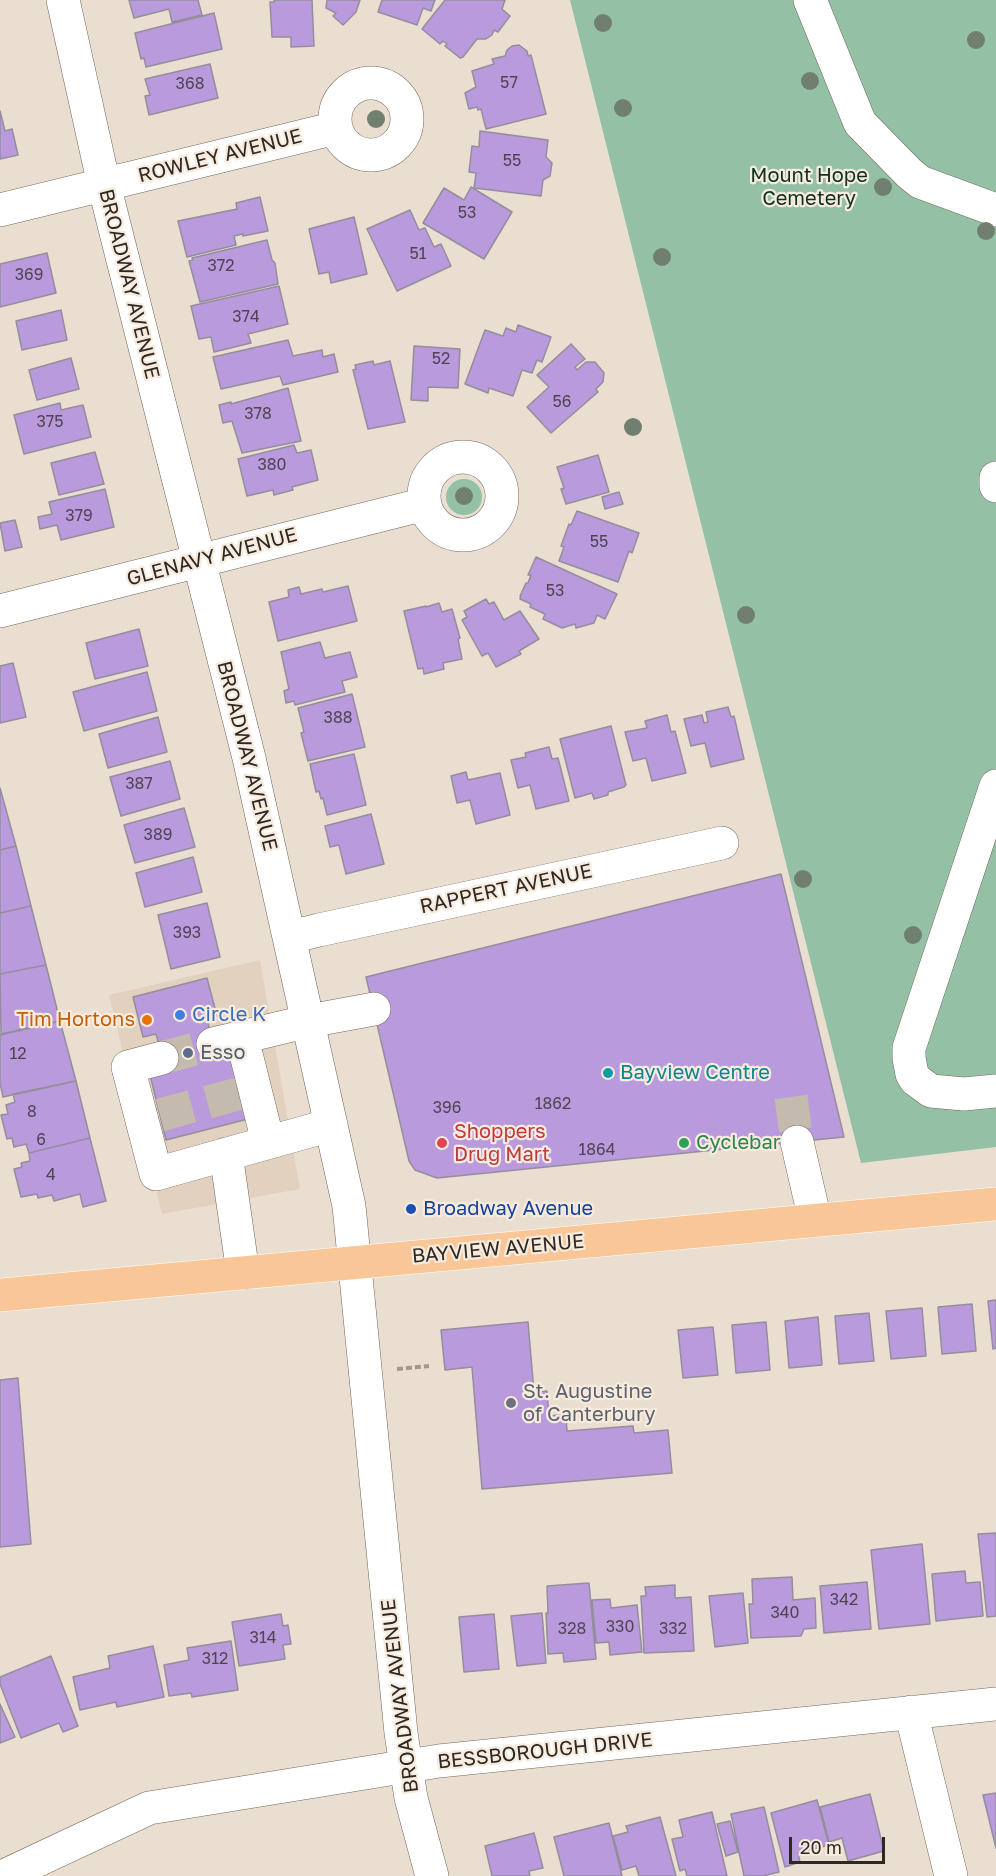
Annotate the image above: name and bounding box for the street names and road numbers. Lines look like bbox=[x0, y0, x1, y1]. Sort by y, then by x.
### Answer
street label: ROWLEY AVENUE bbox=[135, 124, 305, 188]
street label: BROADWAY AVENUE bbox=[94, 186, 164, 382]
street label: GLENAVY AVENUE bbox=[124, 523, 300, 591]
street label: BROADWAY AVENUE bbox=[212, 658, 282, 854]
street label: RAPPERT AVENUE bbox=[418, 859, 594, 919]
street label: BAYVIEW AVENUE bbox=[411, 1230, 585, 1268]
street label: BROADWAY AVENUE bbox=[376, 1598, 424, 1794]
street label: BESSBOROUGH DRIVE bbox=[436, 1728, 654, 1774]

